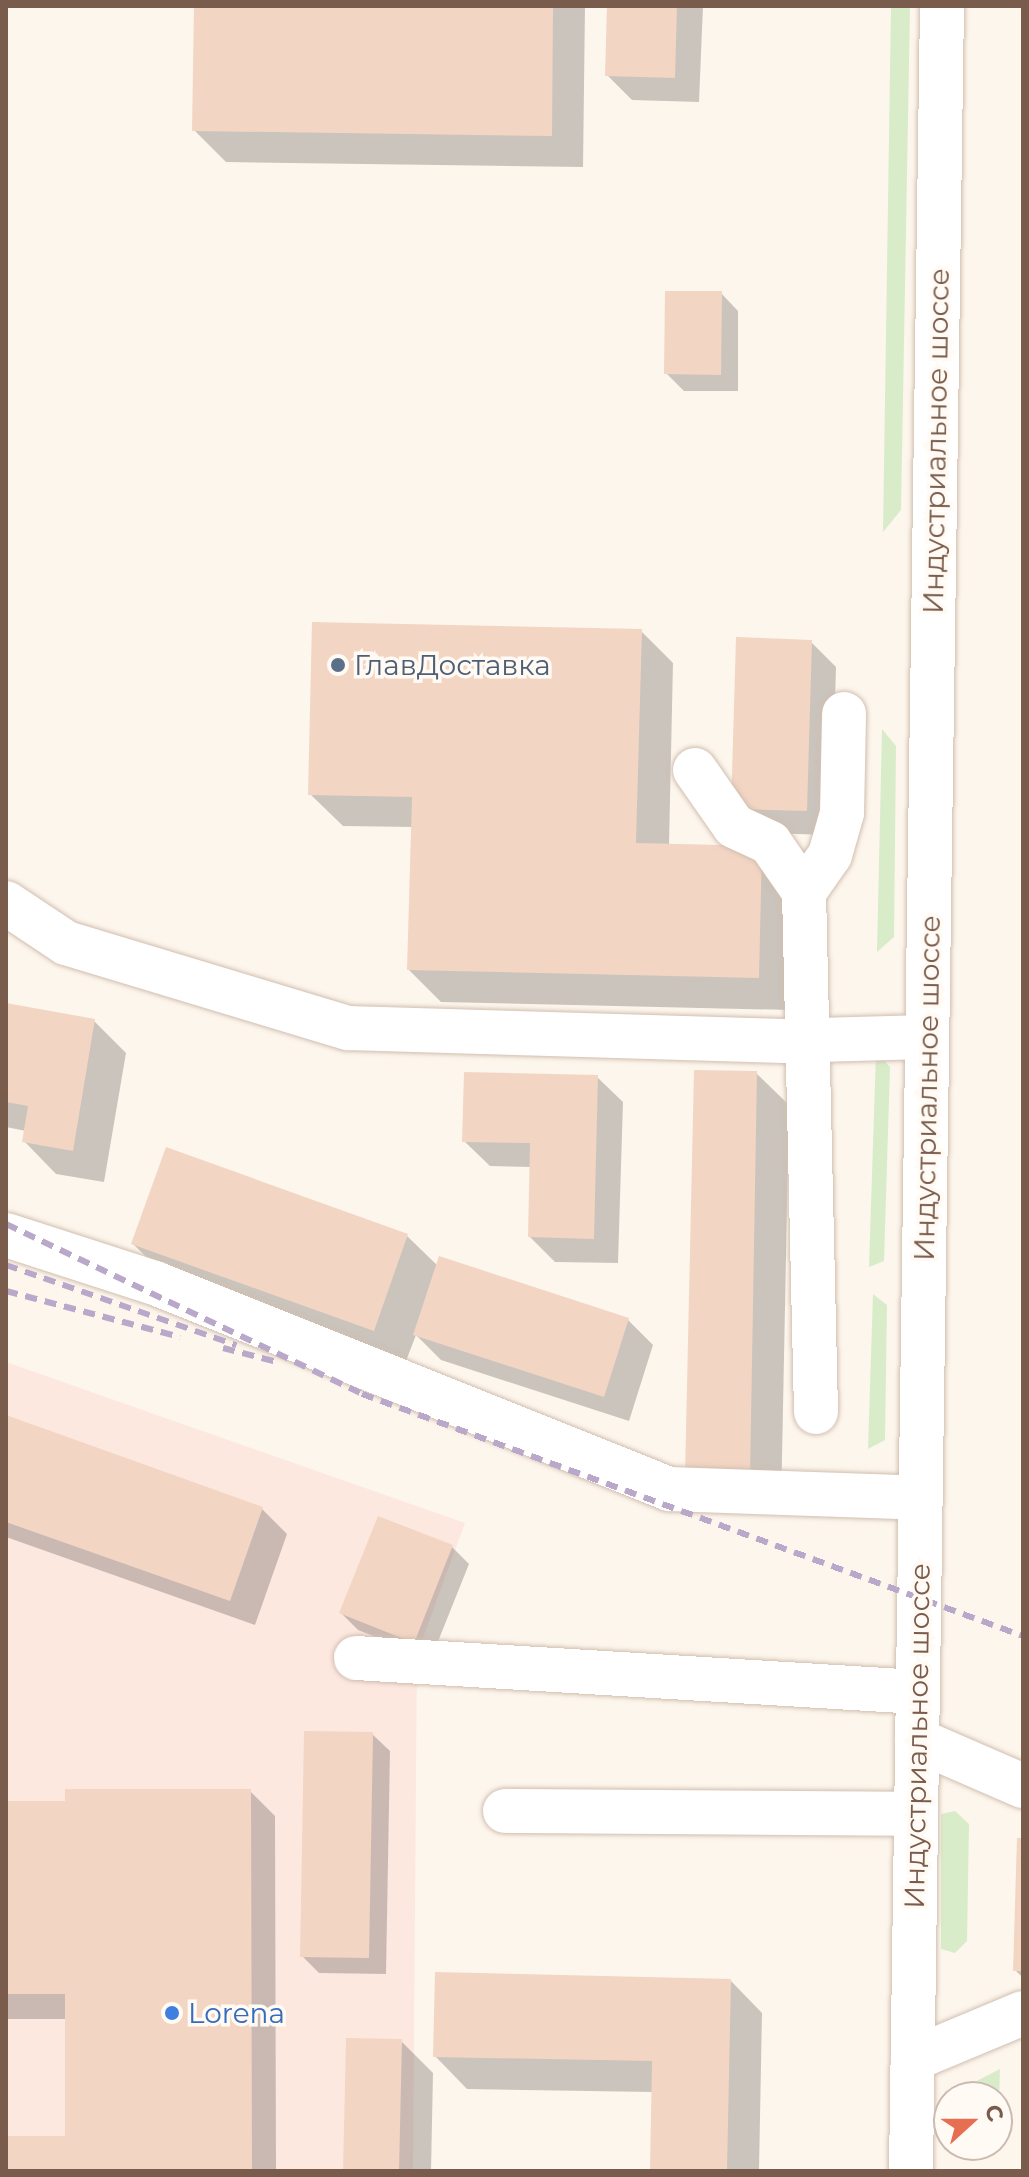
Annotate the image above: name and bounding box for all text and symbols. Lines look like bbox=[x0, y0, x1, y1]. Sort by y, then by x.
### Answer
street label: Индустриальное шоссе bbox=[916, 268, 956, 614]
place label: ГлавДоставка bbox=[354, 648, 551, 682]
marker: ГлавДоставка bbox=[329, 656, 347, 674]
street label: Индустриальное шоссе bbox=[907, 915, 947, 1261]
street label: Индустриальное шоссе bbox=[897, 1563, 937, 1909]
place label: Lorena bbox=[188, 1996, 285, 2030]
marker: Lorena bbox=[163, 2004, 181, 2022]
north arrow bbox=[933, 2081, 1013, 2161]
text: С bbox=[979, 2101, 1009, 2125]

